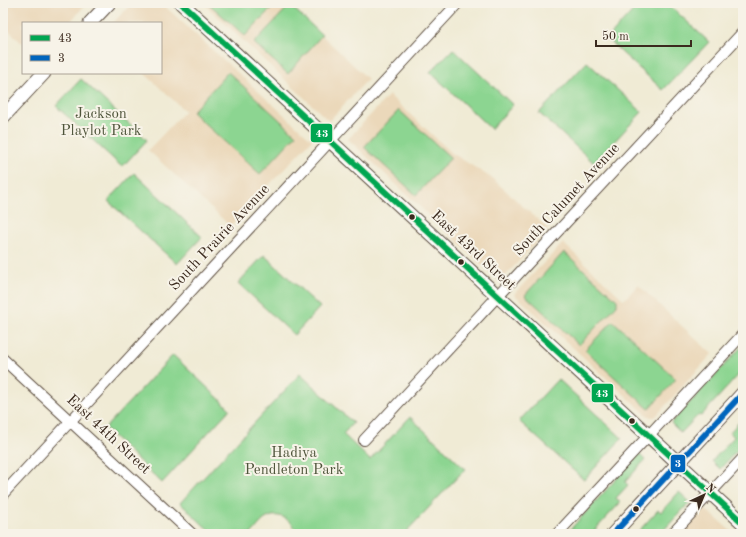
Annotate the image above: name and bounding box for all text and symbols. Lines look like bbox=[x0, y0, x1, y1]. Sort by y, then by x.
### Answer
legend bbox=[22, 22, 162, 74]
scale bar bbox=[596, 22, 691, 48]
text: 50 m bbox=[602, 30, 629, 43]
text: 43 bbox=[58, 33, 72, 45]
text: 3 bbox=[58, 53, 65, 65]
park label: Jackson Playlot Park bbox=[60, 107, 142, 139]
line badge: 43 bbox=[310, 123, 333, 143]
text: 43 bbox=[316, 129, 328, 140]
street label: South Calumet Avenue bbox=[511, 141, 623, 259]
street label: South Prairie Avenue bbox=[167, 182, 273, 294]
street label: East 43rd Street bbox=[428, 208, 518, 294]
unlabelled marker bbox=[407, 212, 417, 222]
unlabelled marker bbox=[456, 257, 466, 267]
line badge: 43 bbox=[591, 383, 614, 403]
text: 43 bbox=[596, 389, 608, 400]
street label: East 44th Street bbox=[63, 393, 153, 477]
unlabelled marker bbox=[627, 416, 637, 426]
park label: Hadiya Pendleton Park bbox=[244, 446, 344, 478]
line badge: 3 bbox=[670, 454, 686, 473]
text: 3 bbox=[675, 459, 681, 470]
north arrow bbox=[684, 475, 724, 515]
text: N bbox=[703, 482, 717, 496]
unlabelled marker bbox=[631, 504, 641, 514]

